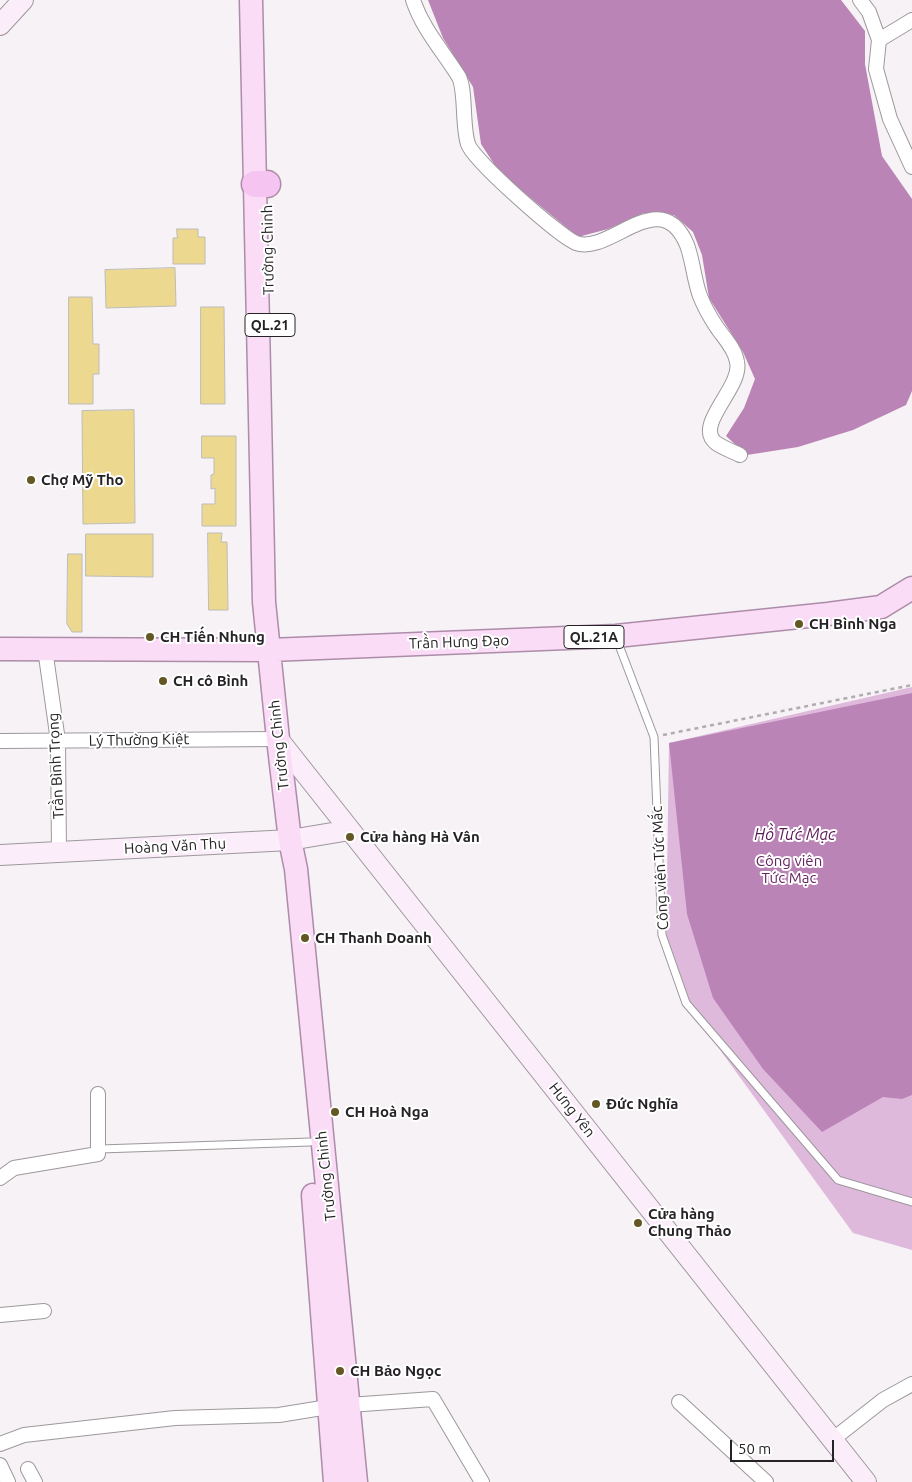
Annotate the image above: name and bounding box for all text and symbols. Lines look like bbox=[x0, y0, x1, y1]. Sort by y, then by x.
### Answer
street label: Trường Chinh bbox=[258, 205, 278, 295]
road number: QL.21 bbox=[245, 314, 295, 336]
place label: Chợ Mỹ Tho bbox=[41, 471, 124, 489]
marker: Chợ Mỹ Tho bbox=[25, 474, 37, 486]
place label: CH Bình Nga bbox=[809, 615, 896, 633]
marker: CH Bình Nga bbox=[793, 618, 805, 630]
road number: QL.21A bbox=[564, 626, 624, 649]
place label: CH Tiến Nhung bbox=[160, 628, 265, 646]
marker: CH Tiến Nhung bbox=[144, 631, 156, 643]
street label: Trần Hưng Đạo bbox=[409, 631, 509, 653]
place label: CH cô Bình bbox=[173, 672, 248, 690]
marker: CH cô Bình bbox=[157, 675, 169, 687]
street label: Trường Chinh bbox=[265, 699, 293, 791]
street label: Trần Bình Trọng bbox=[44, 712, 68, 820]
street label: Lý Thường Kiệt bbox=[89, 730, 189, 750]
street label: Công viên Tức Mắc bbox=[648, 805, 672, 931]
water label: Hồ Tức Mạc bbox=[754, 825, 836, 845]
place label: Cửa hàng Hà Vân bbox=[360, 828, 480, 846]
marker: Cửa hàng Hà Vân bbox=[344, 831, 356, 843]
street label: Hoàng Văn Thụ bbox=[124, 834, 226, 858]
park label: Công viên Tức Mạc bbox=[756, 852, 822, 887]
place label: CH Thanh Doanh bbox=[315, 929, 432, 947]
marker: CH Thanh Doanh bbox=[299, 932, 311, 944]
street label: Hưng Yên bbox=[545, 1079, 599, 1141]
place label: Đức Nghĩa bbox=[606, 1095, 678, 1113]
marker: Đức Nghĩa bbox=[590, 1098, 602, 1110]
place label: CH Hoà Nga bbox=[345, 1103, 429, 1121]
marker: CH Hoà Nga bbox=[329, 1106, 341, 1118]
street label: Trường Chinh bbox=[312, 1130, 340, 1222]
place label: Cửa hàng Chung Thảo bbox=[648, 1205, 731, 1240]
marker: Cửa hàng Chung Thảo bbox=[632, 1217, 644, 1229]
place label: CH Bảo Ngọc bbox=[350, 1362, 441, 1380]
marker: CH Bảo Ngọc bbox=[334, 1365, 346, 1377]
scale bar bbox=[732, 1430, 836, 1462]
text: 50 m bbox=[738, 1440, 771, 1457]

